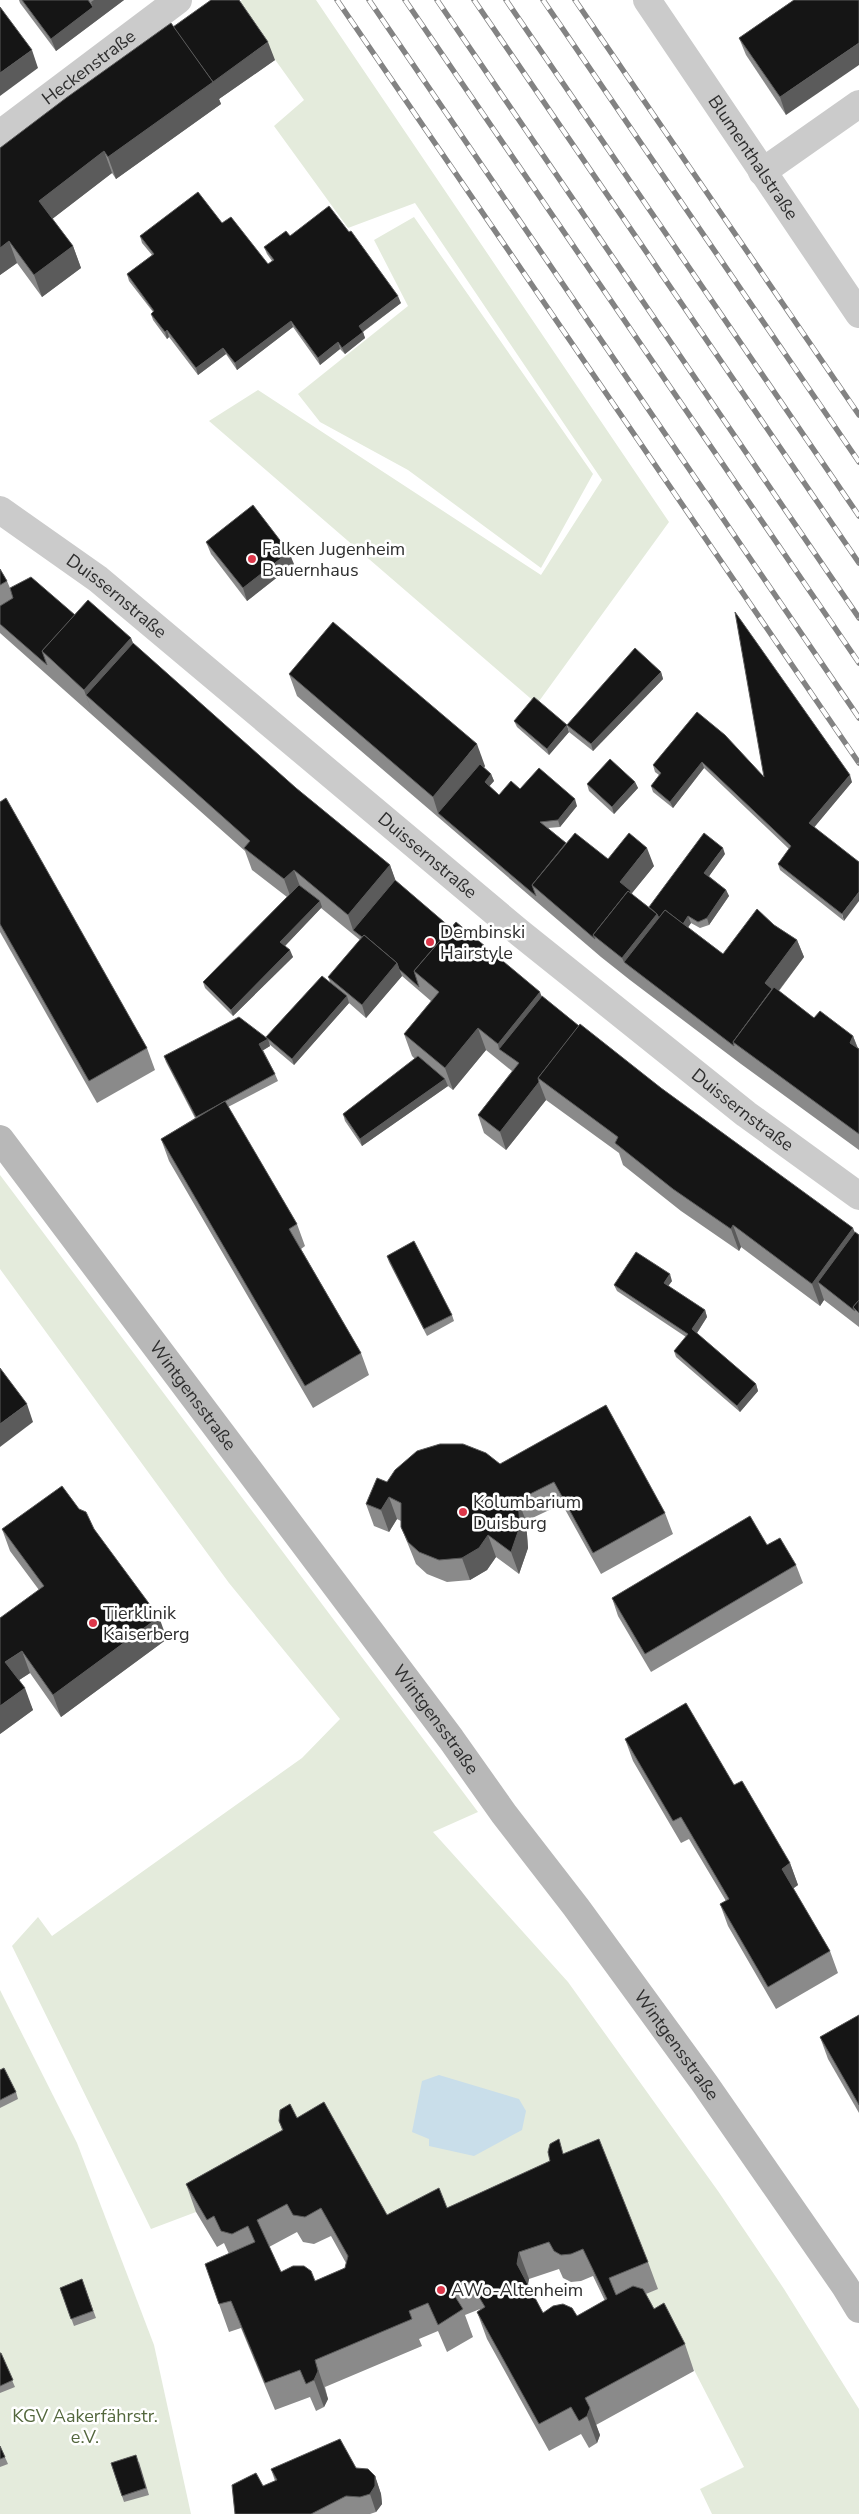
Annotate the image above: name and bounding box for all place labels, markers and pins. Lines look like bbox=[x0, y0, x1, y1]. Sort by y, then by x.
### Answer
place label: Falken Jugenheim Bauernhaus bbox=[262, 537, 405, 582]
marker: Falken Jugenheim Bauernhaus bbox=[246, 553, 258, 565]
place label: Dembinski Hairstyle bbox=[440, 920, 525, 965]
marker: Dembinski Hairstyle bbox=[424, 936, 436, 948]
place label: Kolumbarium Duisburg bbox=[473, 1490, 581, 1535]
marker: Kolumbarium Duisburg bbox=[457, 1506, 469, 1518]
place label: Tierklinik Kaiserberg bbox=[103, 1601, 190, 1646]
marker: Tierklinik Kaiserberg bbox=[87, 1617, 99, 1629]
place label: AWo-Altenheim bbox=[451, 2278, 583, 2302]
marker: AWo-Altenheim bbox=[435, 2284, 447, 2296]

